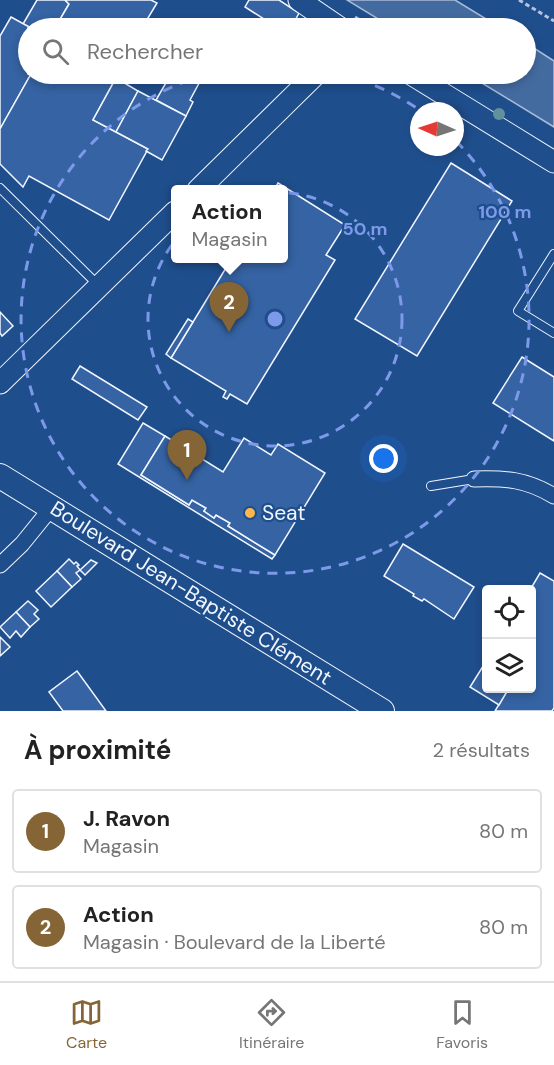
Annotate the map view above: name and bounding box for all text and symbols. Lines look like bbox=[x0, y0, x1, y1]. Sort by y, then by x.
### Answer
search box bbox=[18, 18, 536, 84]
icon: search bbox=[39, 35, 72, 68]
text: Rechercher bbox=[87, 37, 203, 66]
north arrow bbox=[410, 102, 464, 156]
popup bbox=[171, 185, 288, 263]
text: Action bbox=[191, 197, 262, 226]
text: 100 m bbox=[478, 200, 532, 224]
text: 50 m bbox=[342, 217, 388, 241]
text: Magasin bbox=[191, 226, 268, 252]
pin: 2 bbox=[210, 282, 248, 332]
centre of rings bbox=[265, 309, 285, 329]
pin: 1 bbox=[168, 430, 207, 480]
your location bbox=[369, 444, 398, 473]
street label: Boulevard Jean-Baptiste Clément bbox=[45, 495, 337, 691]
place label: Seat bbox=[262, 499, 305, 527]
marker: Seat bbox=[243, 506, 257, 520]
map controls bbox=[482, 585, 536, 693]
button: locate bbox=[482, 585, 536, 639]
button: layers bbox=[482, 639, 536, 693]
text: À proximité bbox=[24, 733, 171, 767]
text: 2 résultats bbox=[433, 737, 530, 763]
text: J. Ravon bbox=[83, 804, 170, 833]
text: 1 bbox=[42, 818, 49, 844]
text: 80 m bbox=[479, 818, 528, 844]
text: Magasin bbox=[83, 833, 159, 859]
text: Action bbox=[83, 900, 154, 929]
text: 2 bbox=[40, 914, 51, 940]
text: 80 m bbox=[479, 914, 528, 940]
text: Magasin · Boulevard de la Liberté bbox=[83, 929, 386, 955]
tab: Carte bbox=[66, 996, 107, 1053]
tab: Itinéraire bbox=[239, 996, 304, 1053]
tab: Favoris bbox=[436, 996, 488, 1053]

